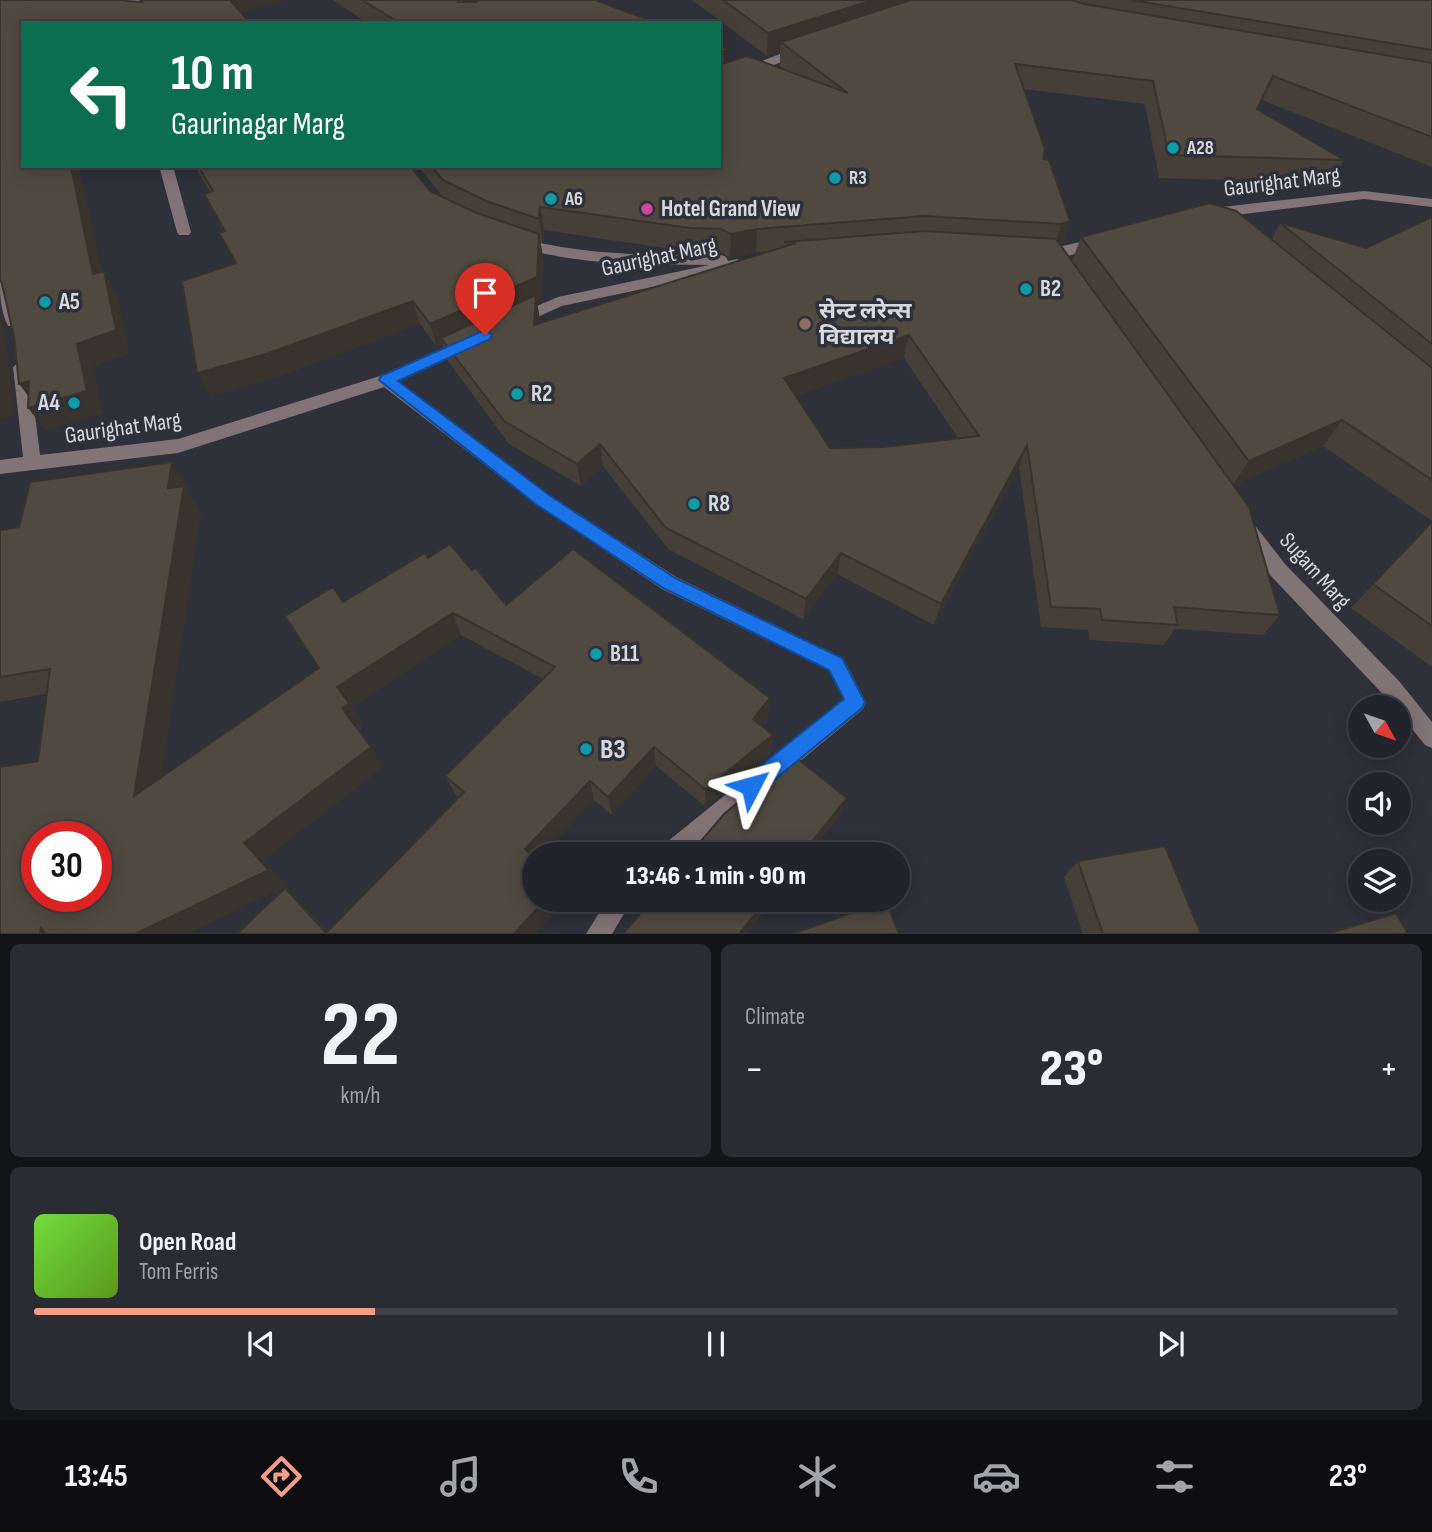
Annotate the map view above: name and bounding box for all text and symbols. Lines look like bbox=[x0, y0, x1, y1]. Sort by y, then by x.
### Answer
text: 10 m bbox=[171, 45, 254, 104]
icon: left bbox=[56, 49, 147, 140]
text: Gaurinagar Marg bbox=[171, 105, 345, 144]
place label: A28 bbox=[1186, 137, 1214, 160]
marker: A28 bbox=[1165, 140, 1181, 156]
street label: Gaurighat Marg bbox=[1222, 161, 1342, 203]
place label: R3 bbox=[849, 167, 867, 190]
marker: R3 bbox=[827, 170, 843, 186]
place label: A6 bbox=[564, 188, 583, 211]
marker: A6 bbox=[543, 191, 559, 207]
place label: Hotel Grand View bbox=[661, 195, 801, 223]
marker: Hotel Grand View bbox=[639, 201, 655, 217]
street label: Gaurighat Marg bbox=[599, 231, 719, 283]
pin bbox=[455, 263, 515, 335]
icon: arrive bbox=[466, 274, 504, 312]
place label: B2 bbox=[1040, 275, 1061, 303]
marker: B2 bbox=[1018, 281, 1034, 297]
place label: A5 bbox=[58, 288, 80, 316]
marker: A5 bbox=[37, 294, 53, 310]
place label: सेन्ट लरेन्स विद्यालय bbox=[819, 297, 912, 351]
marker: सेन्ट लरेन्स विद्यालय bbox=[797, 316, 813, 332]
place label: R2 bbox=[531, 380, 552, 408]
marker: R2 bbox=[509, 386, 525, 402]
place label: A4 bbox=[37, 389, 60, 417]
marker: A4 bbox=[66, 395, 82, 411]
street label: Gaurighat Marg bbox=[63, 406, 183, 450]
place label: R8 bbox=[708, 490, 730, 518]
marker: R8 bbox=[686, 496, 702, 512]
street label: Sugam Marg bbox=[1273, 527, 1357, 615]
place label: B11 bbox=[610, 640, 639, 668]
marker: B11 bbox=[588, 646, 604, 662]
north arrow bbox=[1348, 695, 1410, 758]
map controls bbox=[1348, 695, 1411, 912]
place label: B3 bbox=[600, 733, 626, 766]
marker: B3 bbox=[578, 741, 594, 757]
position arrow bbox=[714, 749, 788, 823]
button: sound bbox=[1348, 772, 1411, 835]
speed limit sign: 30 bbox=[21, 821, 112, 912]
button: layers bbox=[1348, 849, 1411, 912]
text: 13:46 · 1 min · 90 m bbox=[626, 861, 806, 892]
text: 22 bbox=[321, 982, 400, 1091]
text: Climate bbox=[745, 1003, 805, 1031]
text: 23° bbox=[1039, 1038, 1104, 1101]
text: − bbox=[745, 1047, 764, 1092]
text: + bbox=[1379, 1047, 1398, 1092]
text: km/h bbox=[341, 1082, 380, 1110]
text: Open Road bbox=[139, 1227, 236, 1258]
text: Tom Ferris bbox=[139, 1258, 218, 1286]
icon: previous bbox=[242, 1325, 280, 1363]
icon: pause bbox=[697, 1325, 735, 1363]
icon: next bbox=[1152, 1325, 1190, 1363]
icon: directions bbox=[257, 1452, 306, 1501]
icon: music bbox=[436, 1452, 485, 1501]
icon: phone bbox=[614, 1452, 663, 1501]
icon: climate bbox=[793, 1452, 842, 1501]
icon: car bbox=[972, 1452, 1021, 1501]
icon: filters bbox=[1150, 1452, 1199, 1501]
text: 13:45 bbox=[65, 1457, 128, 1496]
text: 23° bbox=[1329, 1457, 1367, 1496]

